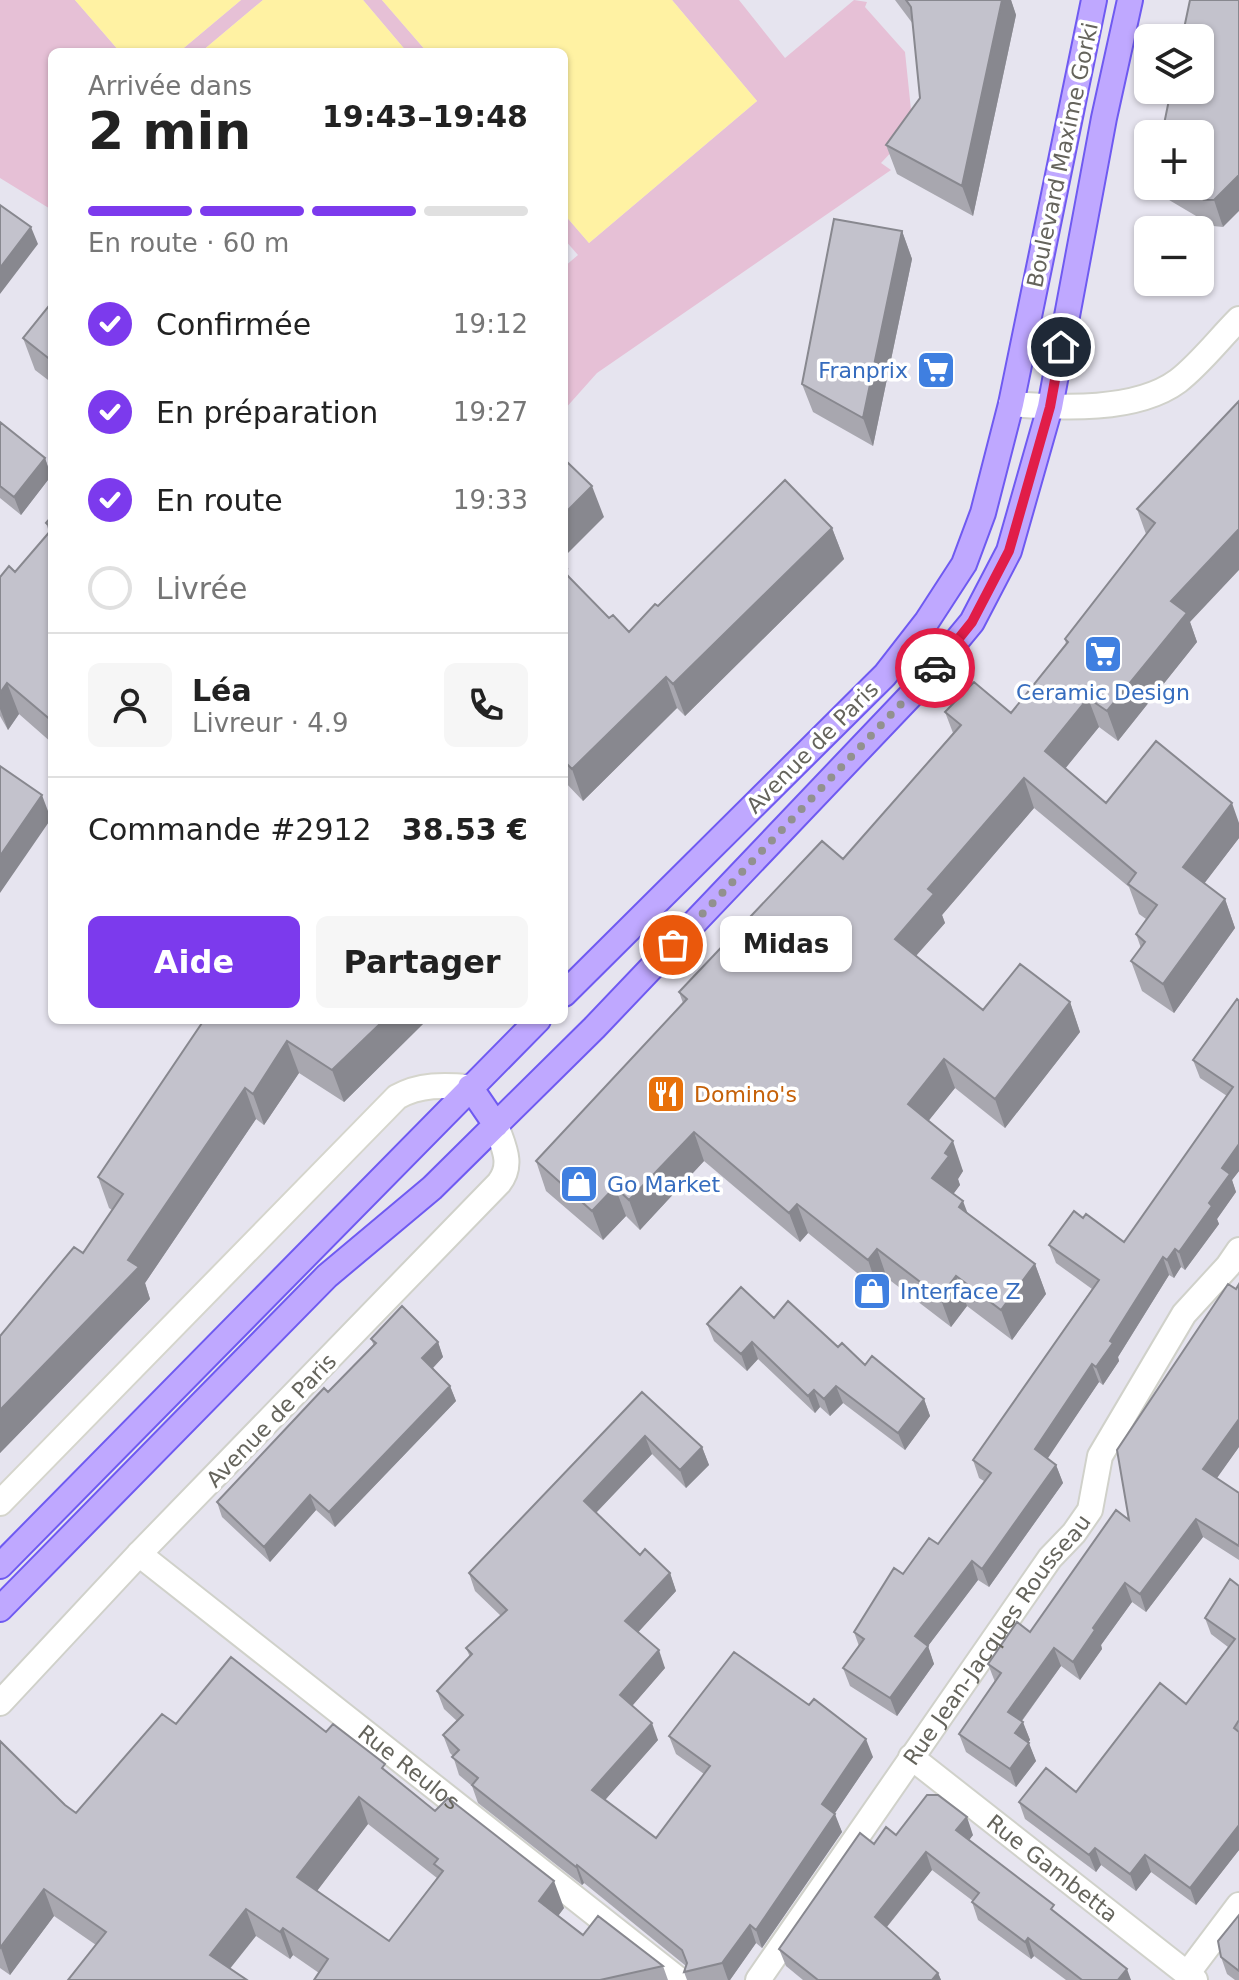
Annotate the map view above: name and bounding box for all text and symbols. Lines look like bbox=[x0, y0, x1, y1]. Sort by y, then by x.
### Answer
street label: Boulevard Maxime Gorki bbox=[1022, 20, 1103, 290]
map controls bbox=[1134, 24, 1214, 296]
button: layers bbox=[1134, 24, 1214, 104]
text: Arrivée dans bbox=[88, 71, 252, 101]
text: 19:43–19:48 bbox=[322, 99, 528, 134]
text: 2 min bbox=[88, 101, 251, 161]
button: + bbox=[1134, 120, 1214, 200]
button: − bbox=[1134, 216, 1214, 296]
text: En route · 60 m bbox=[88, 228, 289, 258]
icon: check bbox=[88, 302, 132, 346]
text: Confirmée bbox=[156, 307, 311, 342]
text: 19:12 bbox=[453, 309, 528, 339]
pin bbox=[1027, 313, 1095, 381]
icon: home bbox=[1039, 325, 1083, 369]
supermarket icon: Franprix bbox=[915, 349, 957, 391]
place label: Franprix bbox=[818, 358, 908, 383]
icon: check bbox=[88, 390, 132, 434]
text: En préparation bbox=[156, 395, 378, 430]
text: 19:27 bbox=[453, 397, 528, 427]
icon: check bbox=[88, 478, 132, 522]
text: En route bbox=[156, 483, 283, 518]
text: 19:33 bbox=[453, 485, 528, 515]
text: Livrée bbox=[156, 571, 247, 606]
courier bbox=[895, 628, 975, 708]
supermarket icon: Ceramic Design bbox=[1082, 633, 1124, 675]
icon: car bbox=[913, 646, 957, 690]
button: person bbox=[88, 663, 172, 747]
button: phone bbox=[444, 663, 528, 747]
text: Léa bbox=[192, 673, 252, 708]
street label: Avenue de Paris bbox=[741, 676, 883, 818]
place label: Ceramic Design bbox=[1016, 680, 1190, 705]
text: Livreur · 4.9 bbox=[192, 708, 349, 738]
text: Commande #2912 bbox=[88, 812, 372, 847]
text: 38.53 € bbox=[402, 812, 528, 847]
pin bbox=[639, 911, 707, 979]
button: Aide bbox=[88, 916, 300, 1008]
button: Partager bbox=[316, 916, 528, 1008]
callout: Midas bbox=[721, 917, 853, 973]
icon: bag bbox=[651, 923, 695, 967]
text: Midas bbox=[743, 929, 829, 959]
restaurant icon: Domino's bbox=[645, 1073, 687, 1115]
place label: Domino's bbox=[694, 1082, 797, 1107]
shop icon: Go Market bbox=[558, 1163, 600, 1205]
place label: Go Market bbox=[607, 1172, 721, 1197]
shop icon: Interface Z bbox=[851, 1270, 893, 1312]
place label: Interface Z bbox=[900, 1279, 1021, 1304]
street label: Avenue de Paris bbox=[201, 1349, 341, 1492]
street label: Rue Jean-Jacques Rousseau bbox=[899, 1510, 1096, 1770]
street label: Rue Reulos bbox=[353, 1720, 464, 1815]
street label: Rue Gambetta bbox=[982, 1810, 1123, 1928]

